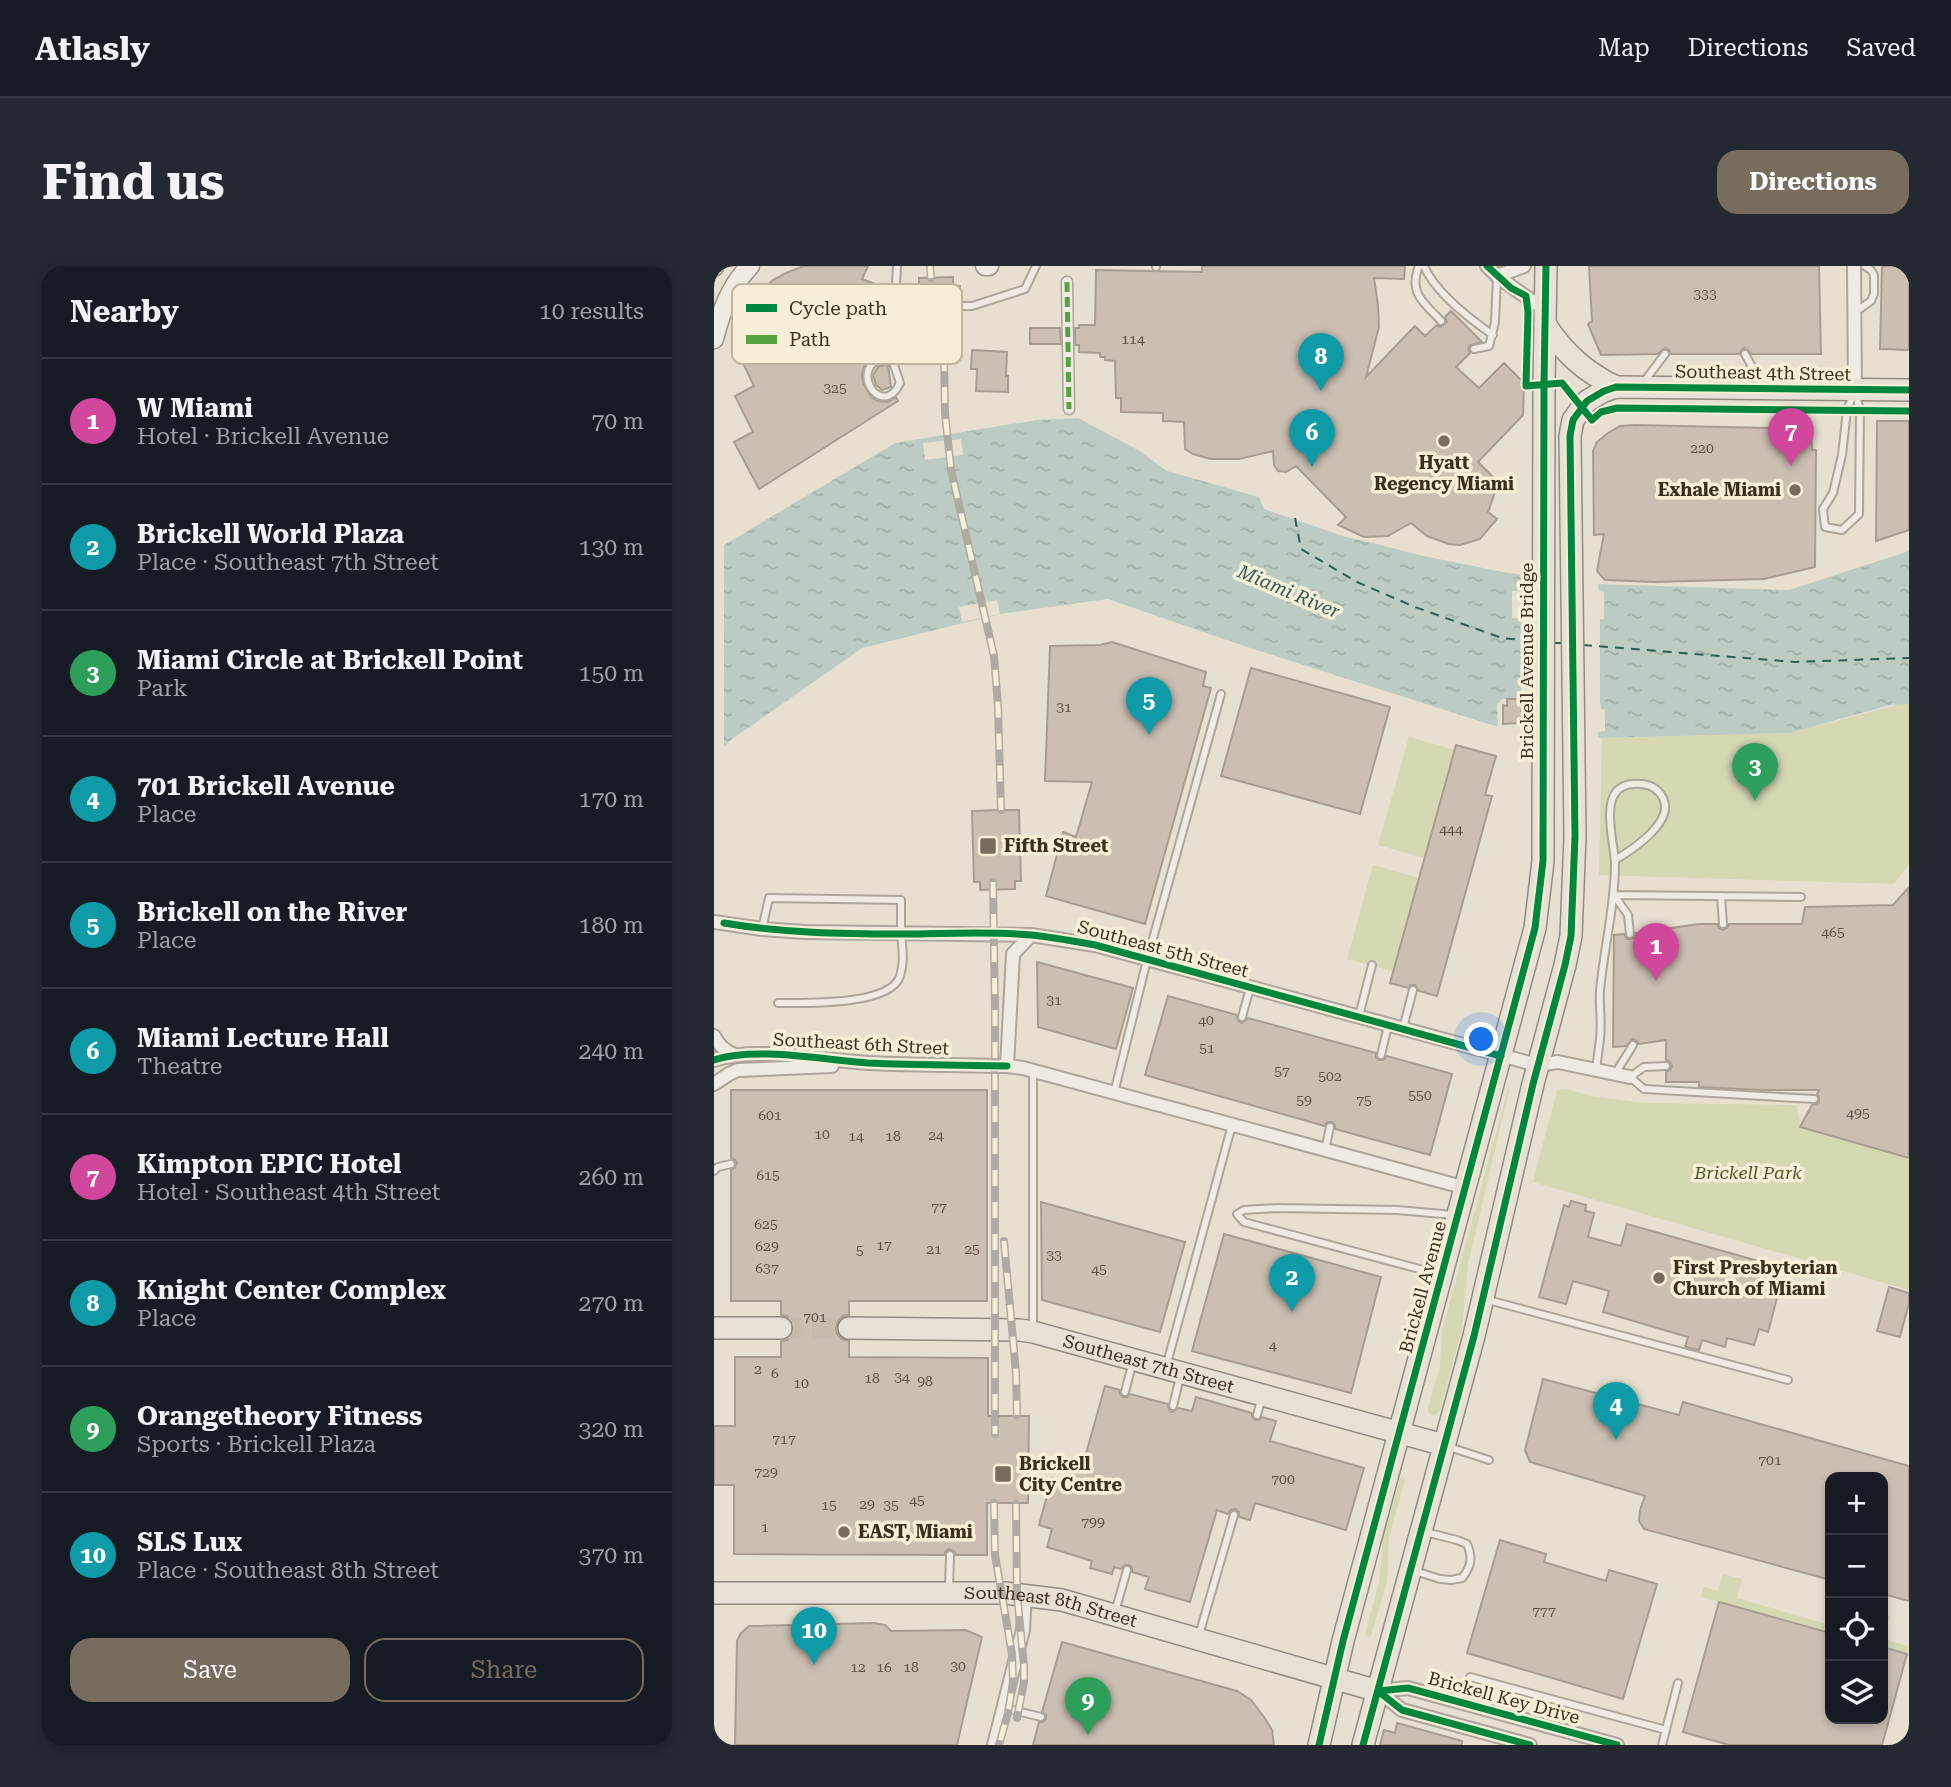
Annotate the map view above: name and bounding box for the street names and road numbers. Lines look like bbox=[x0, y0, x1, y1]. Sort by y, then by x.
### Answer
street label: Southeast 4th Street bbox=[1675, 360, 1852, 385]
street label: Brickell Avenue Bridge bbox=[1516, 562, 1537, 759]
street label: Southeast 5th Street bbox=[1075, 916, 1251, 982]
street label: Southeast 6th Street bbox=[773, 1028, 950, 1059]
street label: Brickell Avenue bbox=[1395, 1218, 1450, 1355]
street label: Southeast 7th Street bbox=[1061, 1330, 1237, 1397]
street label: Southeast 8th Street bbox=[964, 1582, 1140, 1631]
street label: Brickell Key Drive bbox=[1426, 1667, 1582, 1728]

